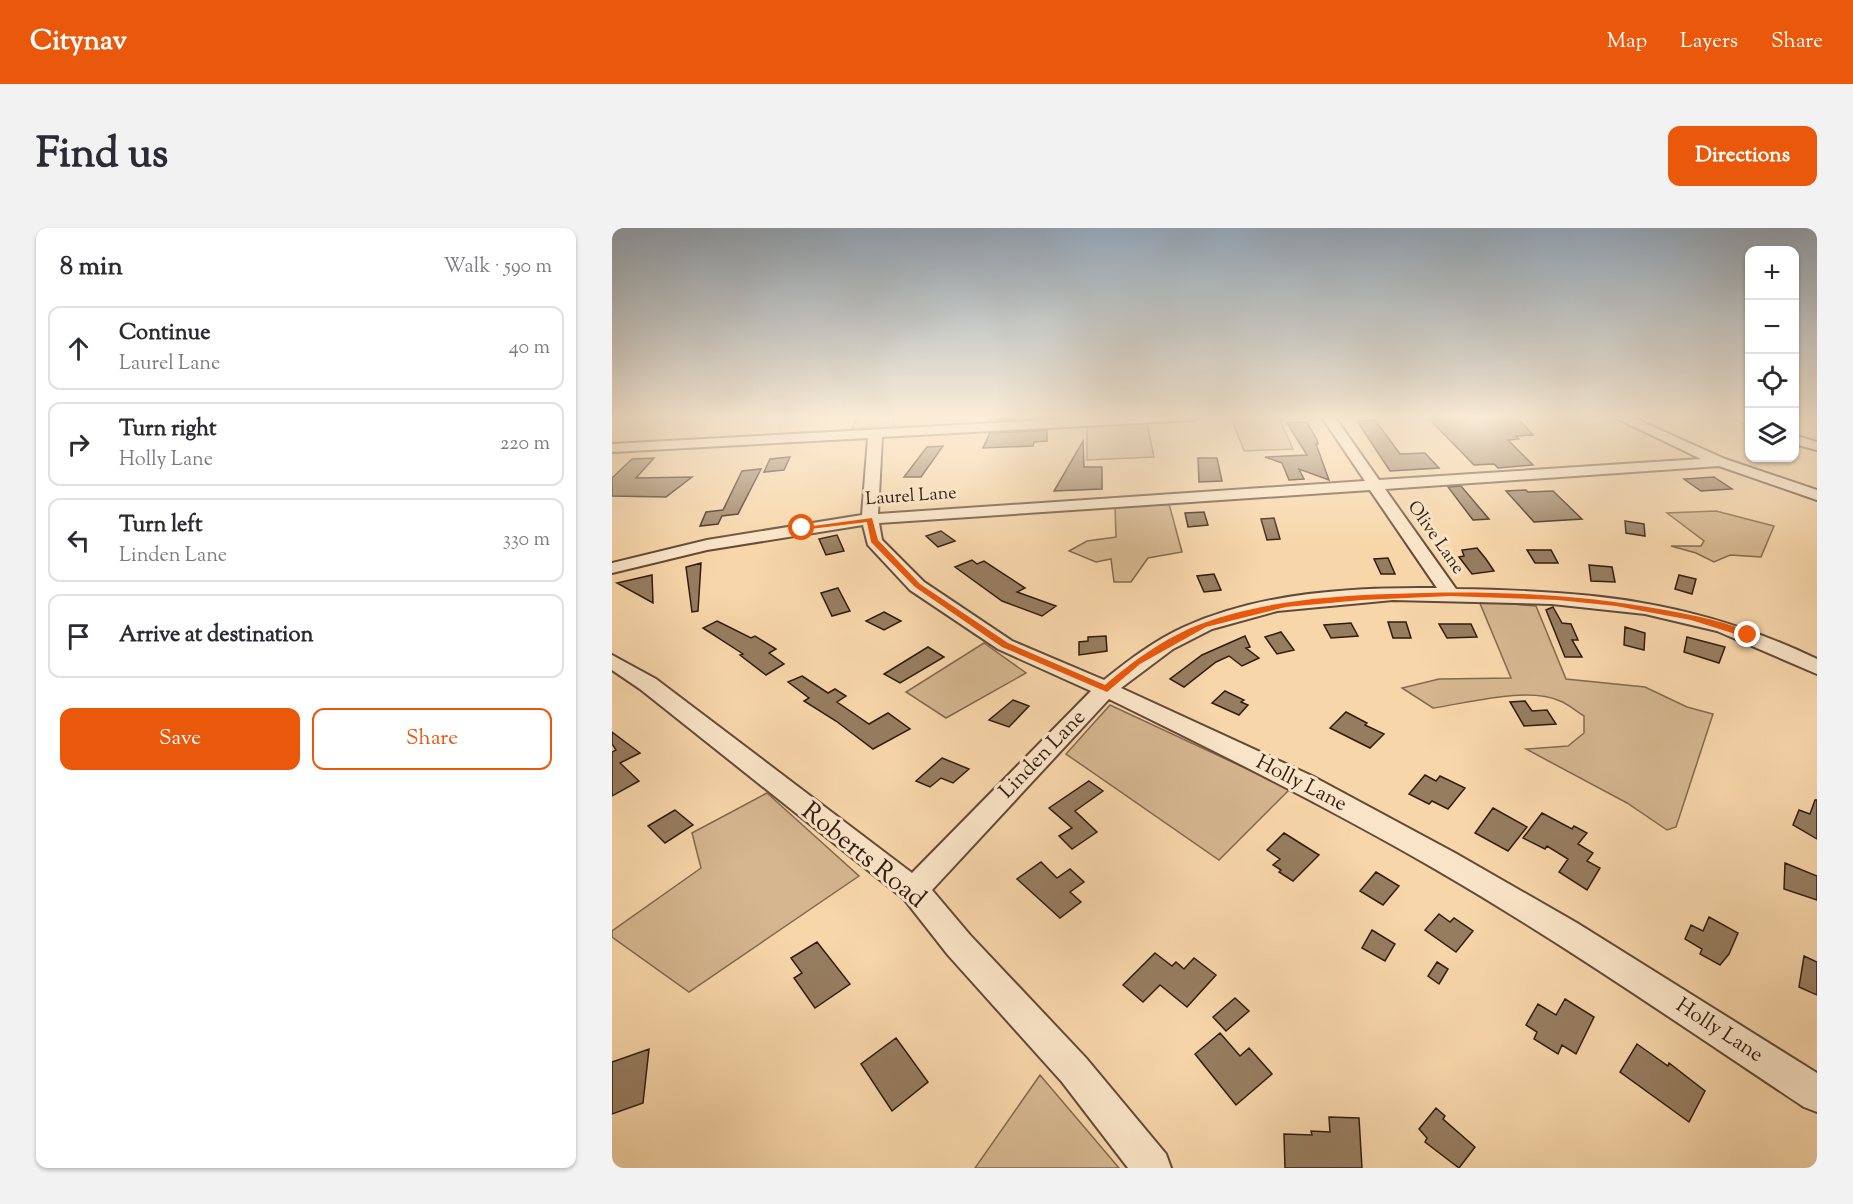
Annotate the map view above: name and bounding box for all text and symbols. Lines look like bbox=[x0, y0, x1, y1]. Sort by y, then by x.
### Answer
text: Citynav bbox=[30, 22, 127, 62]
text: Map bbox=[1607, 27, 1647, 57]
text: Layers bbox=[1680, 27, 1738, 57]
text: Share bbox=[1771, 27, 1823, 57]
text: Find us bbox=[36, 126, 168, 186]
button: Directions bbox=[1668, 126, 1817, 186]
map controls bbox=[1745, 246, 1799, 462]
button: + bbox=[1745, 246, 1799, 300]
text: 8 min bbox=[60, 249, 123, 286]
text: Walk · 590 m bbox=[444, 253, 552, 282]
button: − bbox=[1745, 300, 1799, 354]
text: Continue bbox=[119, 318, 210, 350]
icon: ahead bbox=[62, 332, 95, 365]
text: 40 m bbox=[509, 334, 550, 363]
text: Laurel Lane bbox=[119, 350, 220, 379]
button: locate bbox=[1745, 354, 1799, 408]
button: layers bbox=[1745, 408, 1799, 462]
text: Turn right bbox=[119, 414, 216, 446]
icon: right bbox=[62, 428, 95, 461]
text: 220 m bbox=[500, 430, 550, 459]
text: Holly Lane bbox=[119, 446, 213, 475]
street label: Laurel Lane bbox=[865, 481, 957, 513]
street label: Olive Lane bbox=[1400, 496, 1470, 580]
text: Turn left bbox=[119, 510, 202, 542]
route start bbox=[788, 514, 814, 540]
icon: left bbox=[62, 524, 95, 557]
text: 330 m bbox=[503, 526, 550, 555]
text: Linden Lane bbox=[119, 542, 227, 571]
icon: arrive bbox=[62, 620, 95, 653]
text: Arrive at destination bbox=[119, 620, 314, 652]
route end bbox=[1734, 621, 1760, 647]
street label: Linden Lane bbox=[993, 704, 1093, 806]
button: Save bbox=[60, 708, 300, 770]
button: Share bbox=[312, 708, 552, 770]
street label: Holly Lane bbox=[1250, 748, 1352, 820]
street label: Roberts Road bbox=[793, 794, 934, 918]
street label: Holly Lane bbox=[1669, 992, 1769, 1070]

